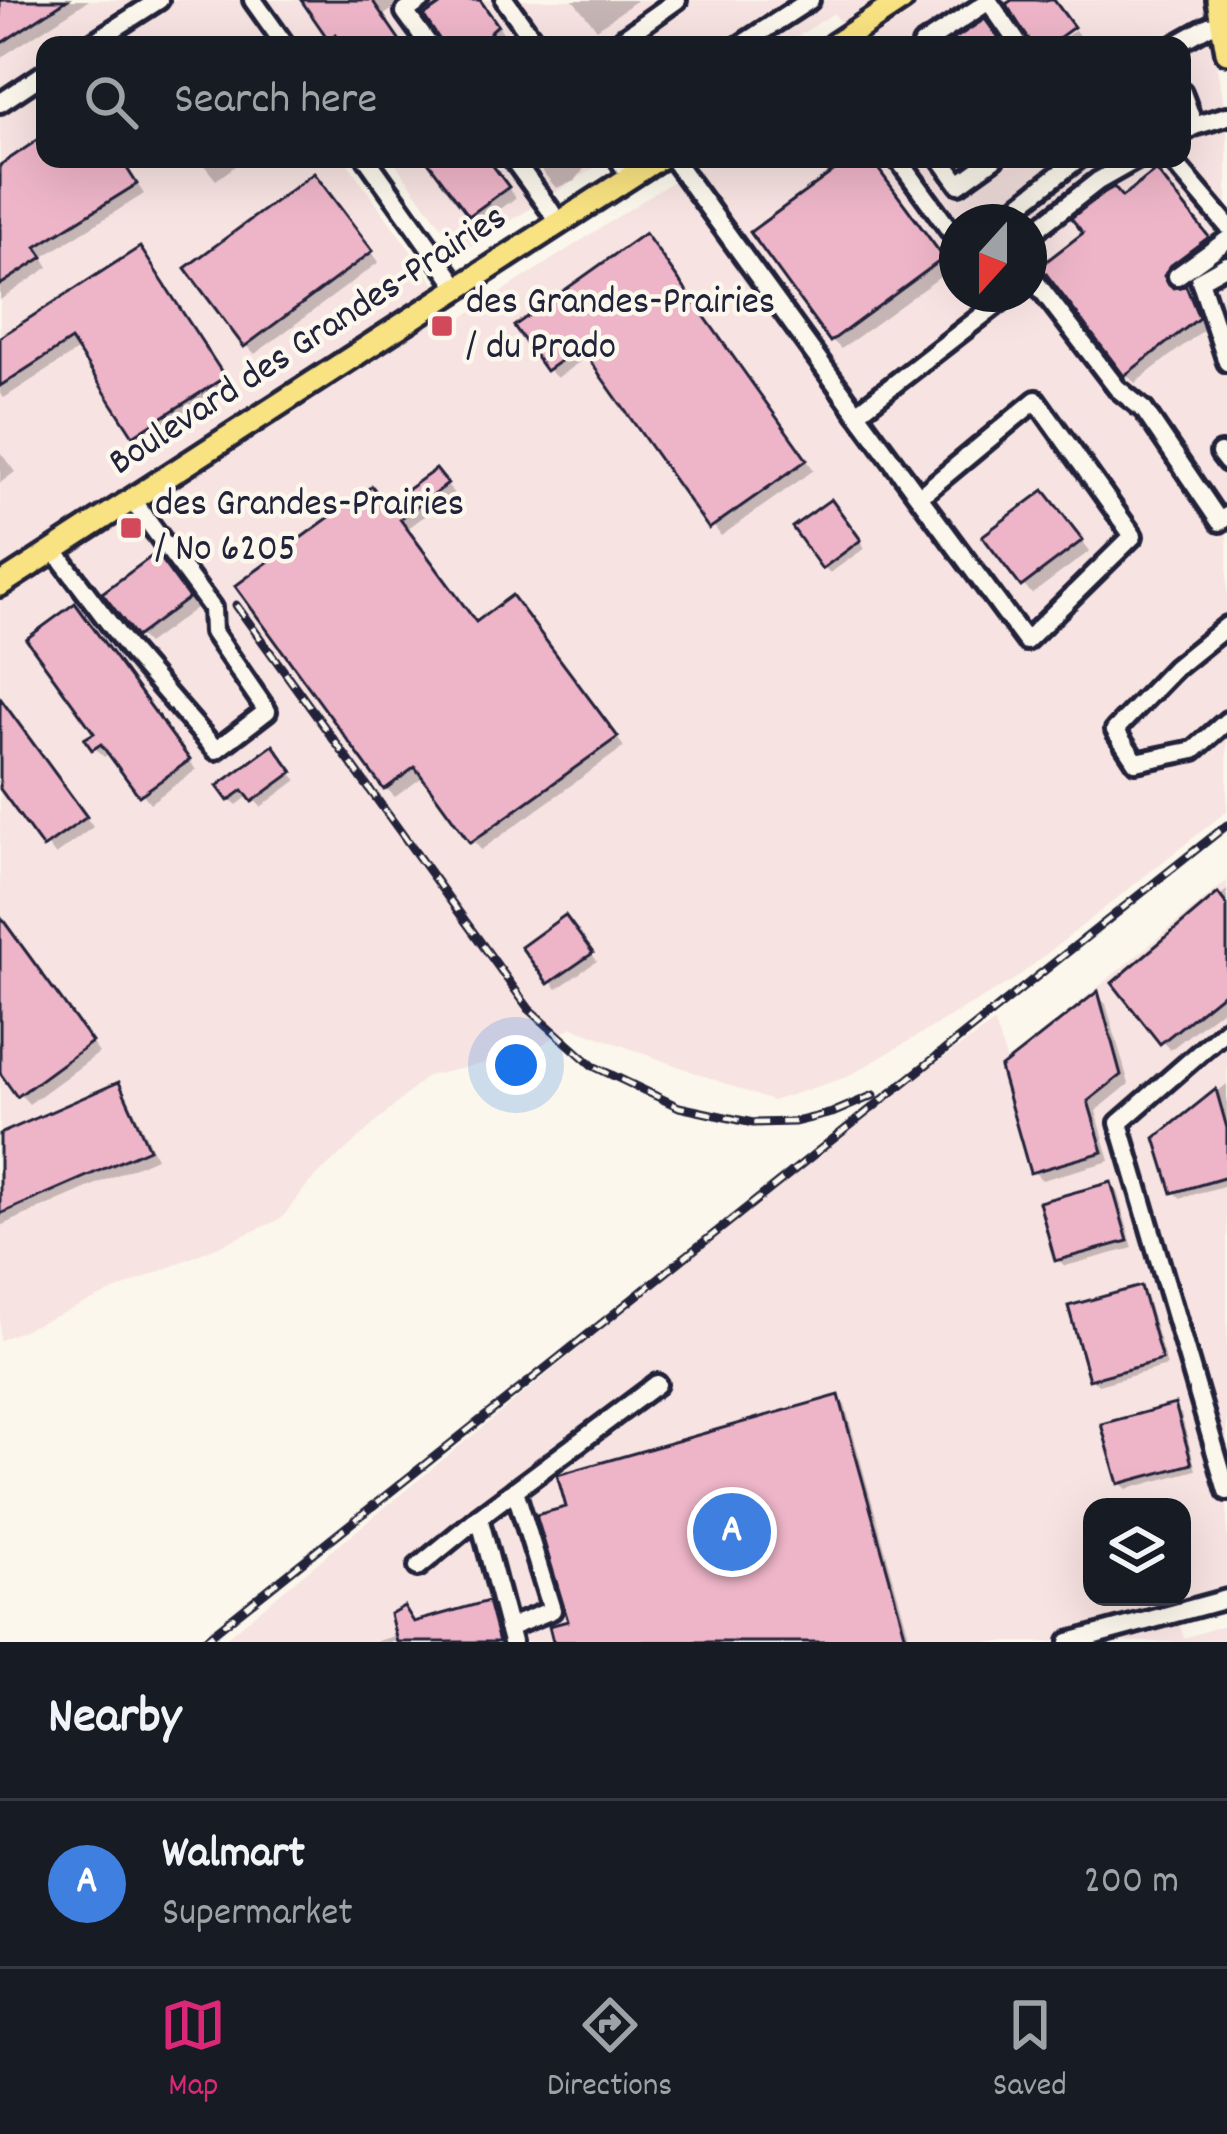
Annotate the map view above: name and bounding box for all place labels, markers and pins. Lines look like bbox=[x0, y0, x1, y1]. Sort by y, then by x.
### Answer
place label: des Grandes-Prairies / du Prado bbox=[466, 277, 775, 377]
marker: des Grandes-Prairies / du Prado bbox=[429, 313, 455, 339]
place label: des Grandes-Prairies / No 6205 bbox=[155, 479, 464, 579]
marker: des Grandes-Prairies / No 6205 bbox=[118, 515, 144, 541]
pin: A bbox=[693, 1487, 771, 1577]

